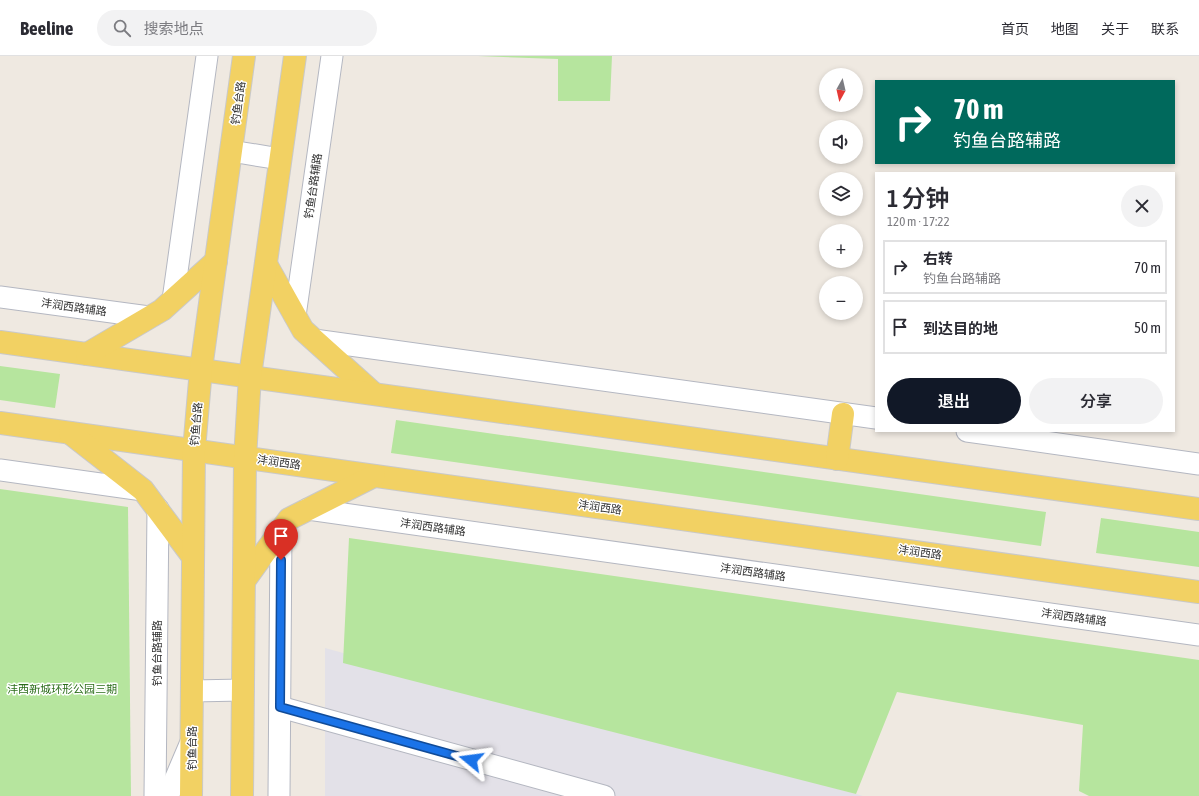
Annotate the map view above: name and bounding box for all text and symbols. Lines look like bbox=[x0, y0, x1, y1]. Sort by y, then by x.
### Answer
search box bbox=[97, 10, 377, 46]
text: Beeline bbox=[20, 17, 73, 39]
icon: search bbox=[111, 17, 133, 39]
text: 搜索地点 bbox=[143, 20, 203, 37]
text: 首页 bbox=[1001, 21, 1029, 37]
text: 地图 bbox=[1051, 21, 1079, 37]
text: 关于 bbox=[1101, 21, 1129, 37]
text: 联系 bbox=[1151, 21, 1179, 37]
north arrow bbox=[819, 68, 863, 112]
map controls bbox=[819, 68, 863, 320]
street label: 钓鱼台路 bbox=[229, 80, 247, 126]
text: 70 m bbox=[953, 93, 1003, 125]
icon: right bbox=[887, 96, 939, 148]
button: sound bbox=[819, 120, 863, 164]
text: 钓鱼台路辅路 bbox=[953, 130, 1061, 151]
street label: 钓鱼台路辅路 bbox=[302, 152, 324, 220]
button: layers bbox=[819, 172, 863, 216]
text: 1 分钟 bbox=[887, 185, 950, 212]
button: close bbox=[1121, 185, 1163, 227]
text: 120 m · 17:22 bbox=[887, 214, 950, 229]
button: + bbox=[819, 224, 863, 268]
text: 右转 bbox=[923, 250, 953, 267]
icon: right bbox=[889, 256, 911, 278]
text: 70 m bbox=[1134, 259, 1161, 276]
text: 钓鱼台路辅路 bbox=[923, 271, 1001, 286]
button: − bbox=[819, 276, 863, 320]
street label: 沣润西路辅路 bbox=[40, 296, 108, 318]
icon: arrive bbox=[889, 316, 911, 338]
text: 50 m bbox=[1134, 319, 1161, 336]
text: 到达目的地 bbox=[923, 320, 998, 337]
button: 退出 bbox=[887, 378, 1021, 424]
button: 分享 bbox=[1029, 378, 1163, 424]
street label: 钓鱼台路 bbox=[188, 402, 204, 446]
street label: 沣润西路 bbox=[256, 453, 302, 471]
street label: 沣润西路 bbox=[577, 498, 623, 516]
street label: 沣润西路辅路 bbox=[399, 516, 467, 538]
pin bbox=[264, 519, 298, 560]
icon: arrive bbox=[270, 525, 292, 547]
street label: 沣润西路 bbox=[897, 543, 943, 561]
street label: 沣润西路辅路 bbox=[719, 561, 787, 583]
street label: 沣润西路辅路 bbox=[1040, 606, 1108, 628]
street label: 钓鱼台路辅路 bbox=[151, 620, 163, 686]
park label: 沣西新城环形公园三期 bbox=[7, 683, 117, 695]
street label: 钓鱼台路 bbox=[186, 726, 198, 770]
position arrow bbox=[450, 739, 492, 781]

